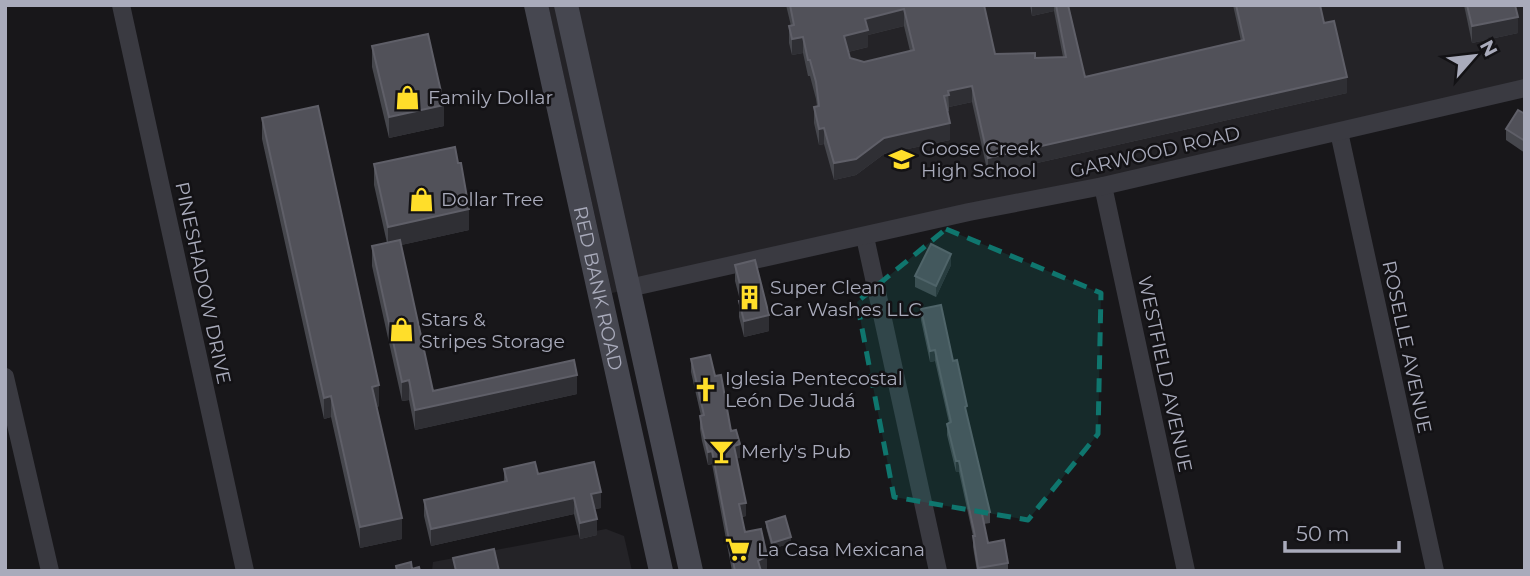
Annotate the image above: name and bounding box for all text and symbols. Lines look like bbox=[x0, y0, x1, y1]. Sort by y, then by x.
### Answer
north arrow bbox=[1439, 21, 1509, 91]
text: N bbox=[1475, 36, 1502, 60]
shop icon: Family Dollar bbox=[394, 83, 422, 111]
place label: Family Dollar bbox=[428, 86, 553, 109]
street label: GARWOOD ROAD bbox=[1068, 121, 1242, 183]
place label: Goose Creek High School bbox=[921, 137, 1041, 182]
school or university icon: Goose Creek High School bbox=[887, 145, 915, 173]
street label: PINESHADOW DRIVE bbox=[170, 180, 236, 386]
shop icon: Dollar Tree bbox=[407, 185, 435, 213]
place label: Dollar Tree bbox=[441, 188, 544, 211]
street label: RED BANK ROAD bbox=[569, 204, 628, 373]
street label: ROSELLE AVENUE bbox=[1377, 259, 1437, 435]
street label: WESTFIELD AVENUE bbox=[1133, 274, 1197, 474]
place label: Super Clean Car Washes LLC bbox=[770, 276, 922, 321]
building icon: Super Clean Car Washes LLC bbox=[736, 284, 764, 312]
place label: Stars & Stripes Storage bbox=[421, 308, 565, 353]
shop icon: Stars & Stripes Storage bbox=[387, 316, 415, 344]
place label: Iglesia Pentecostal León De Judá bbox=[725, 367, 903, 412]
church icon: Iglesia Pentecostal León De Judá bbox=[691, 375, 719, 403]
bar icon: Merly's Pub bbox=[707, 437, 735, 465]
place label: Merly's Pub bbox=[741, 440, 851, 463]
scale bar bbox=[1285, 510, 1399, 554]
text: 50 m bbox=[1296, 521, 1350, 546]
supermarket icon: La Casa Mexicana bbox=[723, 535, 751, 563]
place label: La Casa Mexicana bbox=[757, 538, 925, 561]

